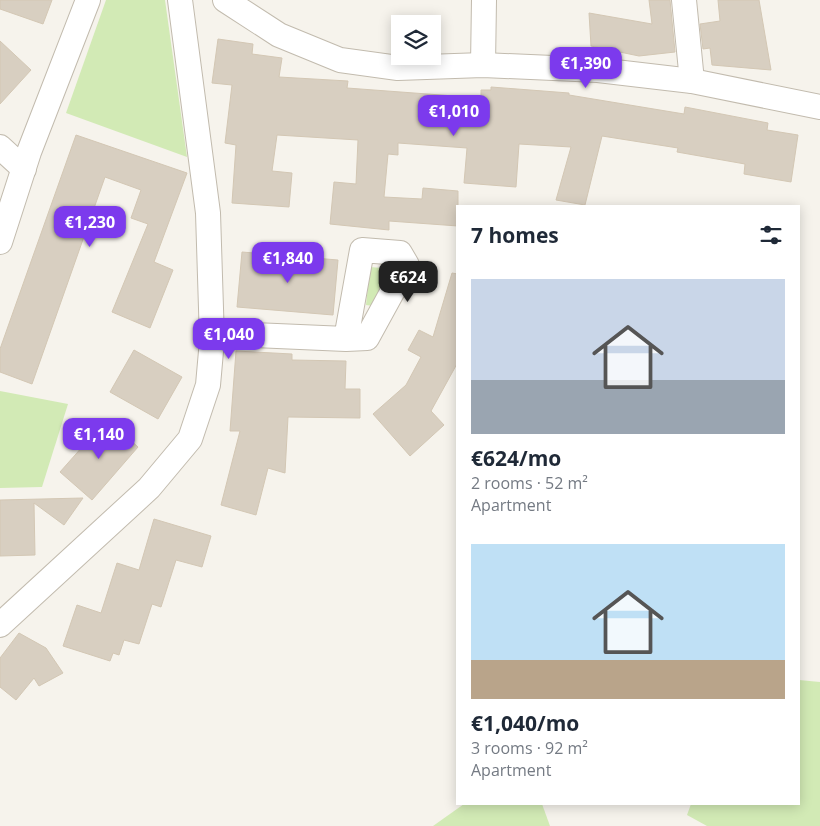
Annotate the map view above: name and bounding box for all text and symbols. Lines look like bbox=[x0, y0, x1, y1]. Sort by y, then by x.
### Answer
map controls bbox=[391, 15, 441, 65]
button: layers bbox=[391, 15, 441, 65]
pin: €1,390 bbox=[545, 46, 627, 89]
text: €1,390 bbox=[561, 52, 611, 74]
pin: €1,010 bbox=[413, 94, 495, 137]
text: €1,010 bbox=[429, 100, 479, 122]
pin: €1,230 bbox=[49, 206, 131, 248]
text: €1,230 bbox=[65, 211, 115, 233]
text: 7 homes bbox=[471, 221, 559, 249]
icon: filters bbox=[757, 221, 785, 249]
pin: €1,840 bbox=[247, 242, 329, 284]
text: €1,840 bbox=[263, 247, 313, 269]
pin: €624 bbox=[378, 260, 438, 303]
text: €624 bbox=[390, 266, 426, 288]
icon: home bbox=[583, 312, 673, 402]
pin: €1,040 bbox=[188, 318, 270, 360]
text: €1,040 bbox=[204, 323, 254, 345]
pin: €1,140 bbox=[58, 418, 140, 460]
text: €1,140 bbox=[74, 423, 124, 445]
text: €624/mo bbox=[471, 444, 561, 472]
text: 2 rooms · 52 m² bbox=[471, 472, 588, 494]
text: Apartment bbox=[471, 494, 551, 516]
icon: home bbox=[583, 577, 673, 667]
text: €1,040/mo bbox=[471, 709, 579, 737]
text: 3 rooms · 92 m² bbox=[471, 737, 588, 759]
text: Apartment bbox=[471, 759, 551, 781]

